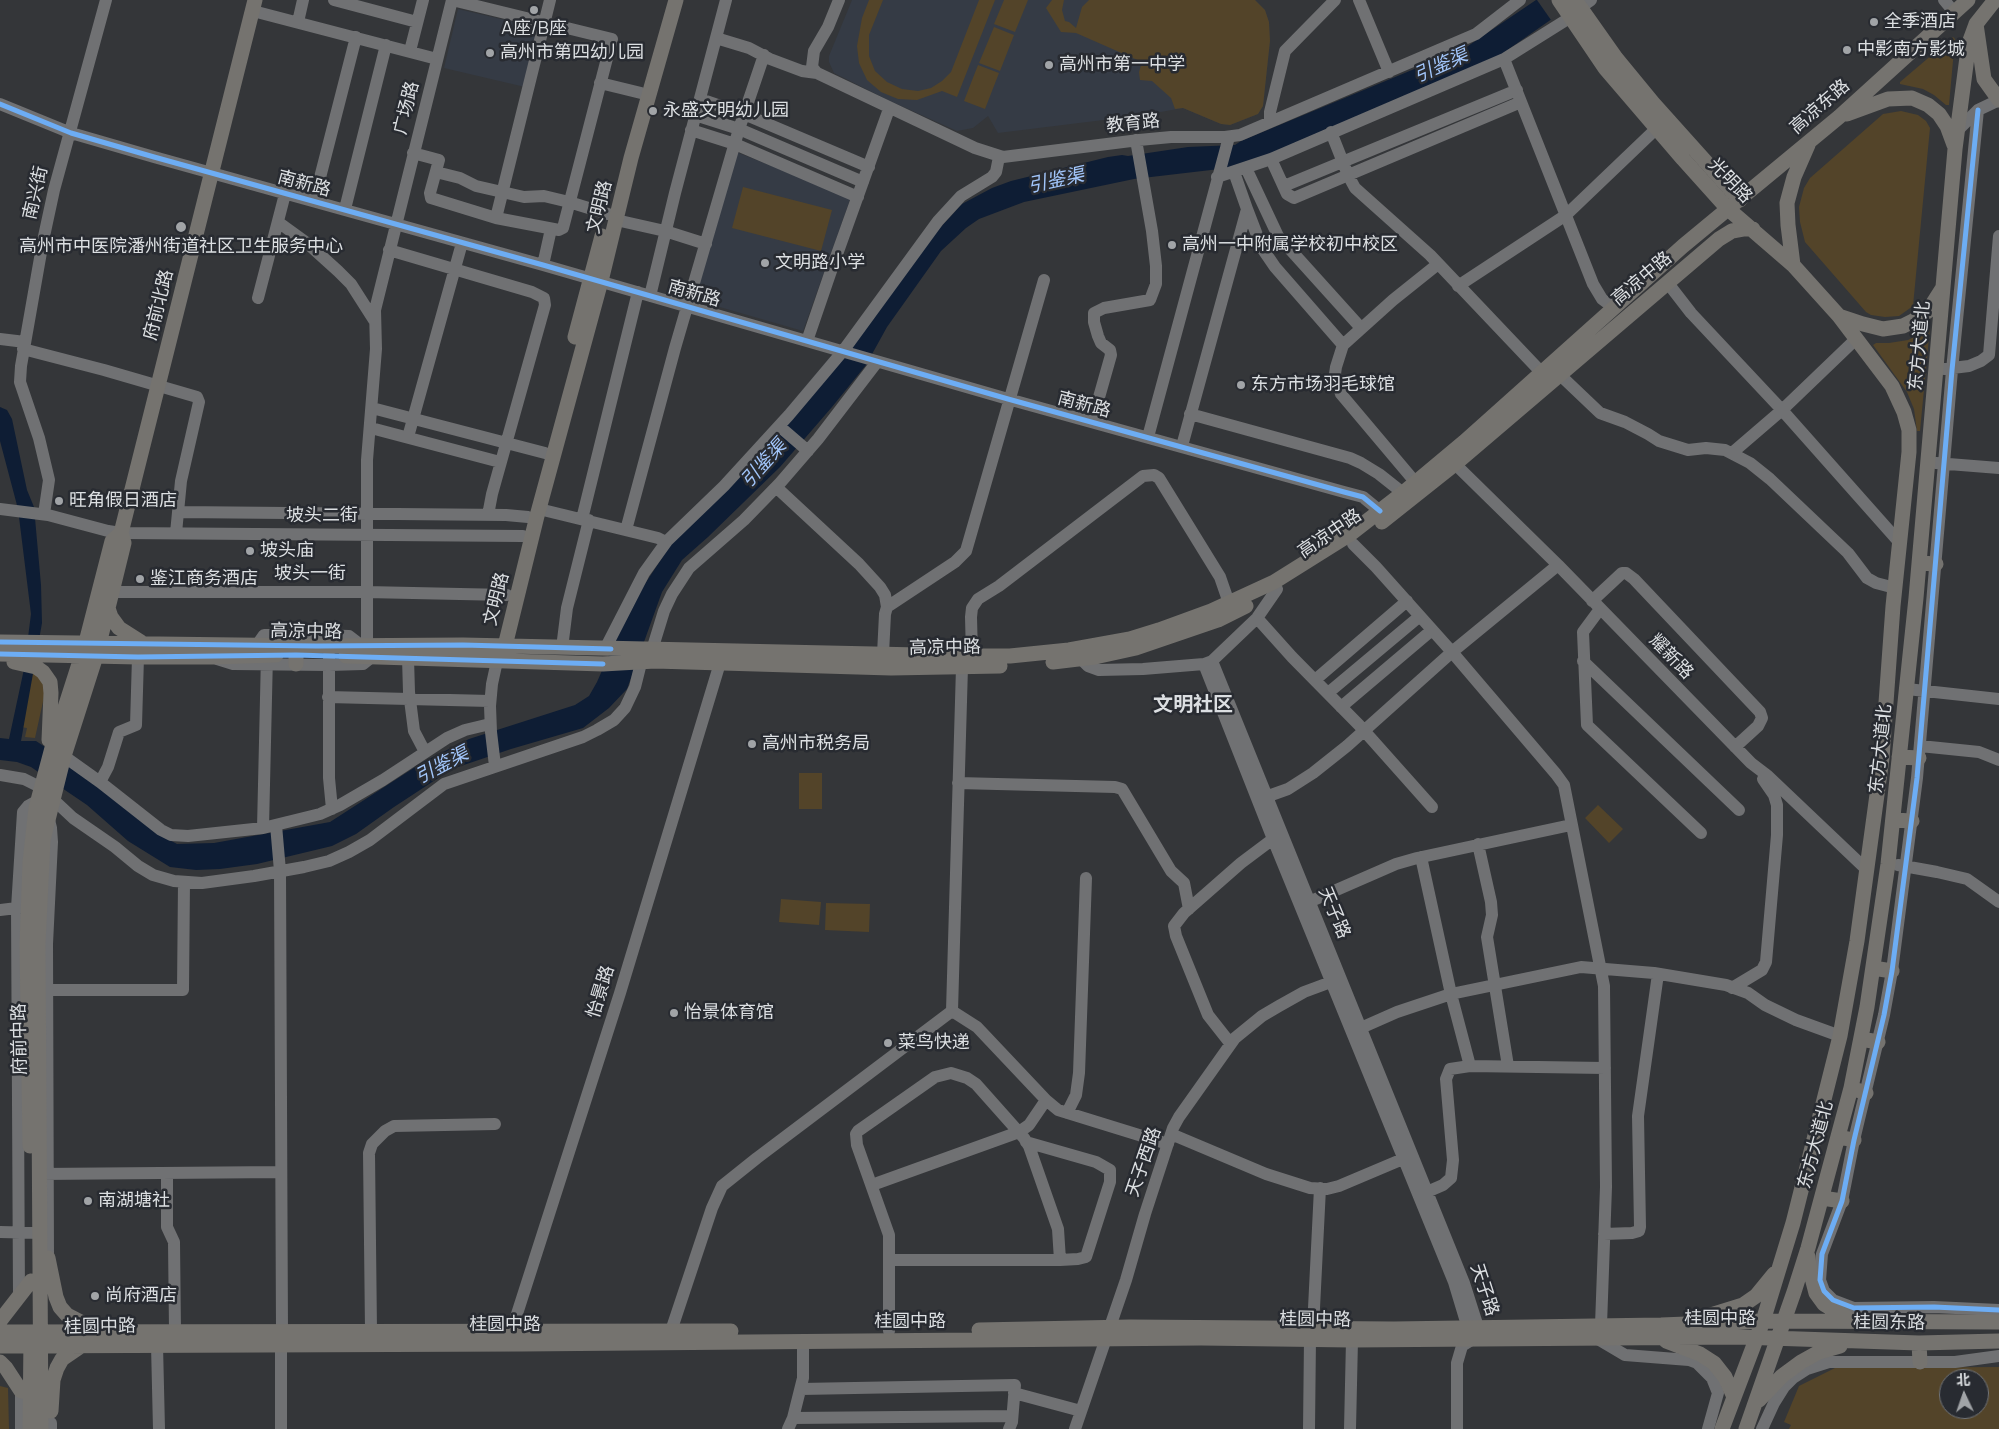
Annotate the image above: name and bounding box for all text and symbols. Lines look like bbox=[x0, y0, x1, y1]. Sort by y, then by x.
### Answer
marker: A座/B座 bbox=[528, 4, 540, 16]
place label: 全季酒店 bbox=[1884, 11, 1956, 33]
marker: 全季酒店 bbox=[1868, 16, 1880, 28]
place label: A座/B座 bbox=[501, 18, 567, 40]
place label: 中影南方影城 bbox=[1857, 39, 1965, 61]
place label: 高州市第四幼儿园 bbox=[500, 42, 644, 64]
water label: 引鉴渠 bbox=[1410, 44, 1472, 88]
marker: 中影南方影城 bbox=[1841, 44, 1853, 56]
marker: 高州市第四幼儿园 bbox=[484, 47, 496, 59]
place label: 高州市第一中学 bbox=[1059, 54, 1185, 76]
marker: 高州市第一中学 bbox=[1043, 59, 1055, 71]
street label: 高凉东路 bbox=[1786, 75, 1854, 139]
street label: 广场路 bbox=[390, 79, 424, 137]
place label: 永盛文明幼儿园 bbox=[663, 100, 789, 122]
marker: 永盛文明幼儿园 bbox=[647, 105, 659, 117]
street label: 教育路 bbox=[1105, 110, 1161, 138]
street label: 光明路 bbox=[1703, 154, 1757, 208]
street label: 南兴街 bbox=[19, 164, 53, 222]
water label: 引鉴渠 bbox=[1026, 164, 1086, 198]
street label: 南新路 bbox=[275, 167, 333, 201]
street label: 文明路 bbox=[583, 178, 617, 236]
marker: 高州市中医院潘州街道社区卫生服务中心 bbox=[174, 220, 188, 234]
place label: 高州一中附属学校初中校区 bbox=[1182, 234, 1398, 256]
place label: 高州市中医院潘州街道社区卫生服务中心 bbox=[19, 236, 343, 258]
marker: 高州一中附属学校初中校区 bbox=[1166, 239, 1178, 251]
street label: 高凉中路 bbox=[1607, 248, 1677, 310]
place label: 文明路小学 bbox=[775, 252, 865, 274]
marker: 文明路小学 bbox=[759, 257, 771, 269]
street label: 府前北路 bbox=[140, 267, 178, 343]
street label: 南新路 bbox=[665, 276, 723, 312]
street label: 东方大道北 bbox=[1905, 300, 1935, 392]
place label: 东方市场羽毛球馆 bbox=[1251, 374, 1395, 396]
marker: 东方市场羽毛球馆 bbox=[1235, 379, 1247, 391]
street label: 南新路 bbox=[1055, 388, 1113, 422]
water label: 引鉴渠 bbox=[736, 435, 792, 493]
place label: 旺角假日酒店 bbox=[69, 490, 177, 512]
marker: 旺角假日酒店 bbox=[53, 495, 65, 507]
street label: 坡头二街 bbox=[286, 505, 358, 527]
street label: 高凉中路 bbox=[1294, 505, 1366, 563]
place label: 坡头庙 bbox=[260, 540, 314, 562]
marker: 坡头庙 bbox=[244, 545, 256, 557]
street label: 坡头一街 bbox=[274, 563, 346, 585]
place label: 鉴江商务酒店 bbox=[150, 568, 258, 590]
street label: 文明路 bbox=[480, 570, 514, 628]
marker: 鉴江商务酒店 bbox=[134, 573, 146, 585]
street label: 高凉中路 bbox=[270, 621, 342, 643]
street label: 耀新路 bbox=[1644, 630, 1698, 684]
street label: 高凉中路 bbox=[909, 637, 981, 659]
district label: 文明社区 bbox=[1153, 693, 1233, 717]
street label: 东方大道北 bbox=[1866, 703, 1896, 795]
place label: 高州市税务局 bbox=[762, 733, 870, 755]
marker: 高州市税务局 bbox=[746, 738, 758, 750]
water label: 引鉴渠 bbox=[411, 743, 473, 789]
street label: 天子路 bbox=[1314, 884, 1354, 942]
street label: 怡景路 bbox=[583, 963, 619, 1021]
place label: 怡景体育馆 bbox=[684, 1002, 774, 1024]
street label: 府前中路 bbox=[9, 1003, 31, 1075]
marker: 怡景体育馆 bbox=[668, 1007, 680, 1019]
place label: 菜鸟快递 bbox=[898, 1032, 970, 1054]
marker: 菜鸟快递 bbox=[882, 1037, 894, 1049]
street label: 东方大道北 bbox=[1794, 1099, 1838, 1191]
street label: 天子西路 bbox=[1122, 1124, 1166, 1200]
place label: 南湖塘社 bbox=[98, 1190, 170, 1212]
marker: 南湖塘社 bbox=[82, 1195, 94, 1207]
street label: 天子路 bbox=[1465, 1261, 1503, 1319]
place label: 尚府酒店 bbox=[105, 1285, 177, 1307]
marker: 尚府酒店 bbox=[89, 1290, 101, 1302]
street label: 桂圆中路 bbox=[1684, 1308, 1756, 1330]
street label: 桂圆中路 bbox=[1279, 1309, 1351, 1331]
street label: 桂圆中路 bbox=[874, 1311, 946, 1333]
street label: 桂圆东路 bbox=[1853, 1312, 1925, 1334]
street label: 桂圆中路 bbox=[469, 1314, 541, 1336]
street label: 桂圆中路 bbox=[64, 1316, 136, 1338]
north arrow bbox=[1939, 1369, 1989, 1419]
text: 北 bbox=[1956, 1370, 1971, 1389]

